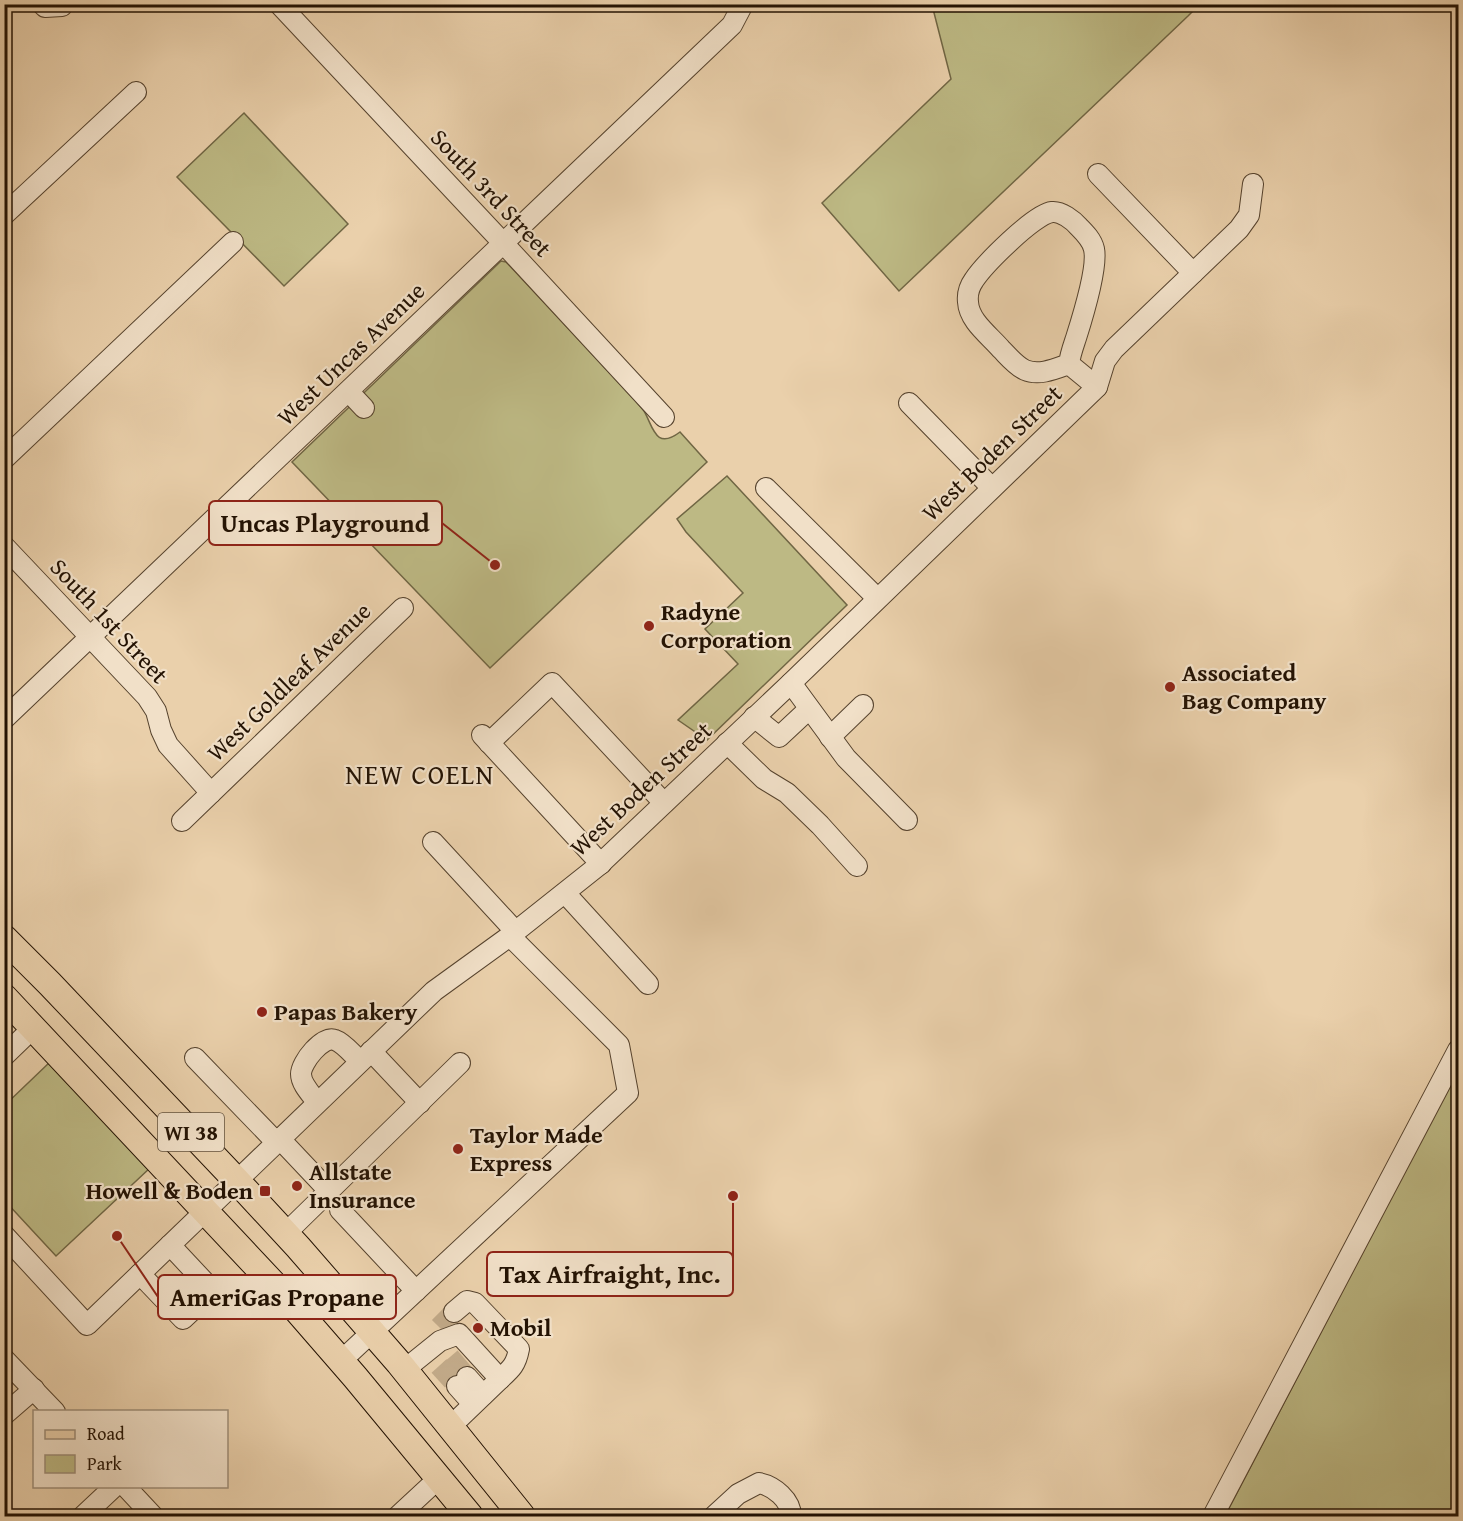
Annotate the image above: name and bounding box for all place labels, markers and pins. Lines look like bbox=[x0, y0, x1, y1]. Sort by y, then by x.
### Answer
callout: Uncas Playground bbox=[209, 501, 442, 545]
place label: Radyne Corporation bbox=[661, 594, 791, 657]
marker: Radyne Corporation bbox=[642, 619, 656, 633]
place label: Associated Bag Company bbox=[1182, 655, 1327, 718]
marker: Associated Bag Company bbox=[1163, 680, 1177, 694]
place label: Papas Bakery bbox=[274, 994, 418, 1029]
marker: Papas Bakery bbox=[255, 1005, 269, 1019]
place label: Taylor Made Express bbox=[470, 1117, 603, 1180]
marker: Taylor Made Express bbox=[451, 1142, 465, 1156]
place label: Allstate Insurance bbox=[309, 1154, 416, 1217]
place label: Howell & Boden bbox=[86, 1173, 253, 1208]
marker: Allstate Insurance bbox=[290, 1179, 304, 1193]
marker: Howell & Boden bbox=[258, 1184, 272, 1198]
callout: Tax Airfraight, Inc. bbox=[487, 1252, 733, 1296]
callout: AmeriGas Propane bbox=[158, 1275, 396, 1319]
place label: Mobil bbox=[490, 1310, 552, 1345]
marker: Mobil bbox=[471, 1321, 485, 1335]

